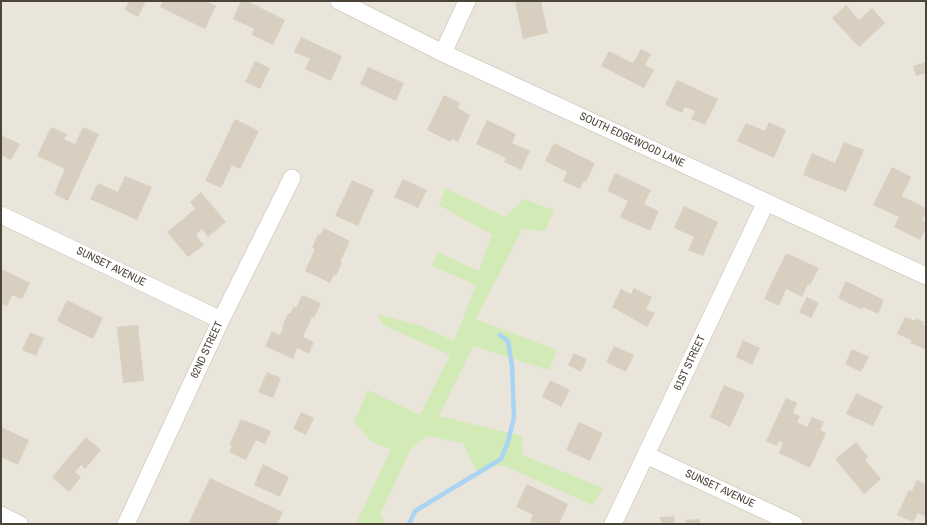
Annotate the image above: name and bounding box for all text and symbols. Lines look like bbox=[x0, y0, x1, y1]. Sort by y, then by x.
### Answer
street label: SOUTH EDGEWOOD LANE bbox=[577, 110, 687, 170]
street label: SUNSET AVENUE bbox=[74, 245, 148, 289]
street label: 62ND STREET bbox=[188, 320, 226, 380]
street label: 61ST STREET bbox=[671, 333, 709, 393]
street label: SUNSET AVENUE bbox=[683, 467, 757, 511]

